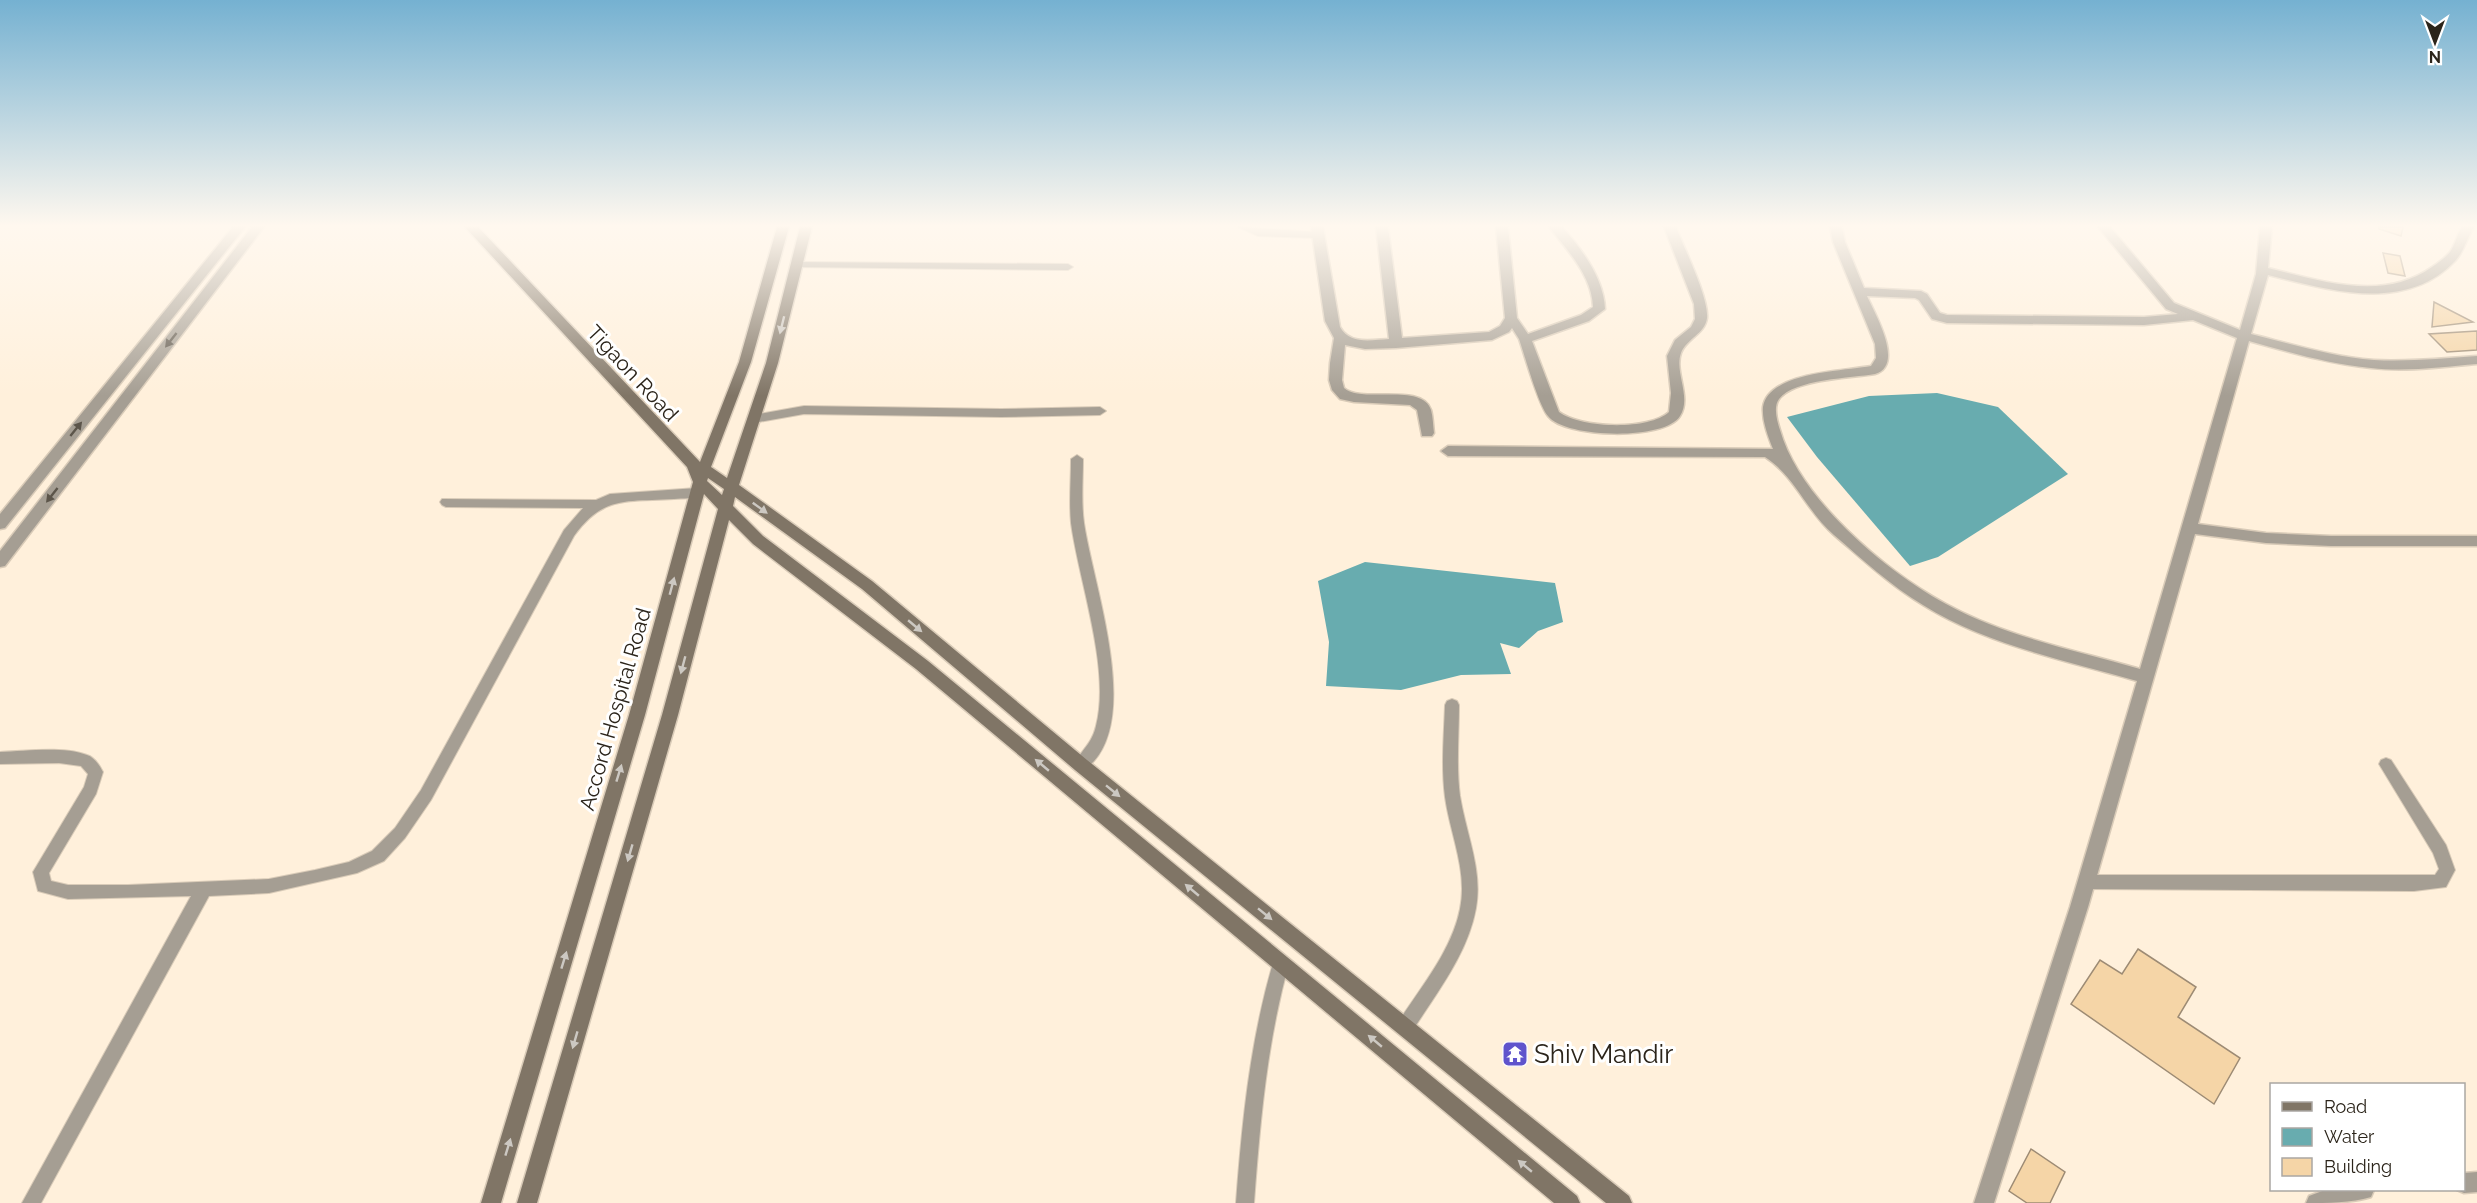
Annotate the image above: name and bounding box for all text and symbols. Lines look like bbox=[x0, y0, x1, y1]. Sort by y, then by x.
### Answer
north arrow bbox=[2405, 12, 2465, 72]
text: N bbox=[2429, 47, 2441, 66]
one-way arrow bbox=[776, 316, 786, 334]
street label: Tigaon Road bbox=[582, 320, 684, 426]
one-way arrow bbox=[165, 332, 178, 348]
one-way arrow bbox=[70, 422, 82, 437]
one-way arrow bbox=[47, 487, 59, 502]
one-way arrow bbox=[752, 502, 768, 514]
one-way arrow bbox=[668, 576, 677, 594]
street label: Accord Hospital Road bbox=[574, 605, 656, 813]
one-way arrow bbox=[907, 619, 922, 632]
one-way arrow bbox=[678, 656, 688, 674]
one-way arrow bbox=[1035, 759, 1050, 772]
one-way arrow bbox=[615, 764, 624, 782]
one-way arrow bbox=[1105, 784, 1120, 797]
one-way arrow bbox=[625, 844, 634, 862]
one-way arrow bbox=[1184, 883, 1200, 896]
one-way arrow bbox=[1257, 907, 1273, 920]
one-way arrow bbox=[559, 951, 569, 969]
one-way arrow bbox=[570, 1031, 579, 1049]
one-way arrow bbox=[1368, 1035, 1383, 1048]
temple icon: Shiv Mandir bbox=[1500, 1039, 1530, 1069]
place label: Shiv Mandir bbox=[1534, 1039, 1673, 1069]
legend bbox=[2270, 1083, 2465, 1191]
text: Road bbox=[2324, 1096, 2367, 1117]
text: Water bbox=[2324, 1126, 2375, 1147]
one-way arrow bbox=[504, 1138, 513, 1156]
text: Building bbox=[2324, 1156, 2392, 1177]
one-way arrow bbox=[1517, 1159, 1533, 1172]

